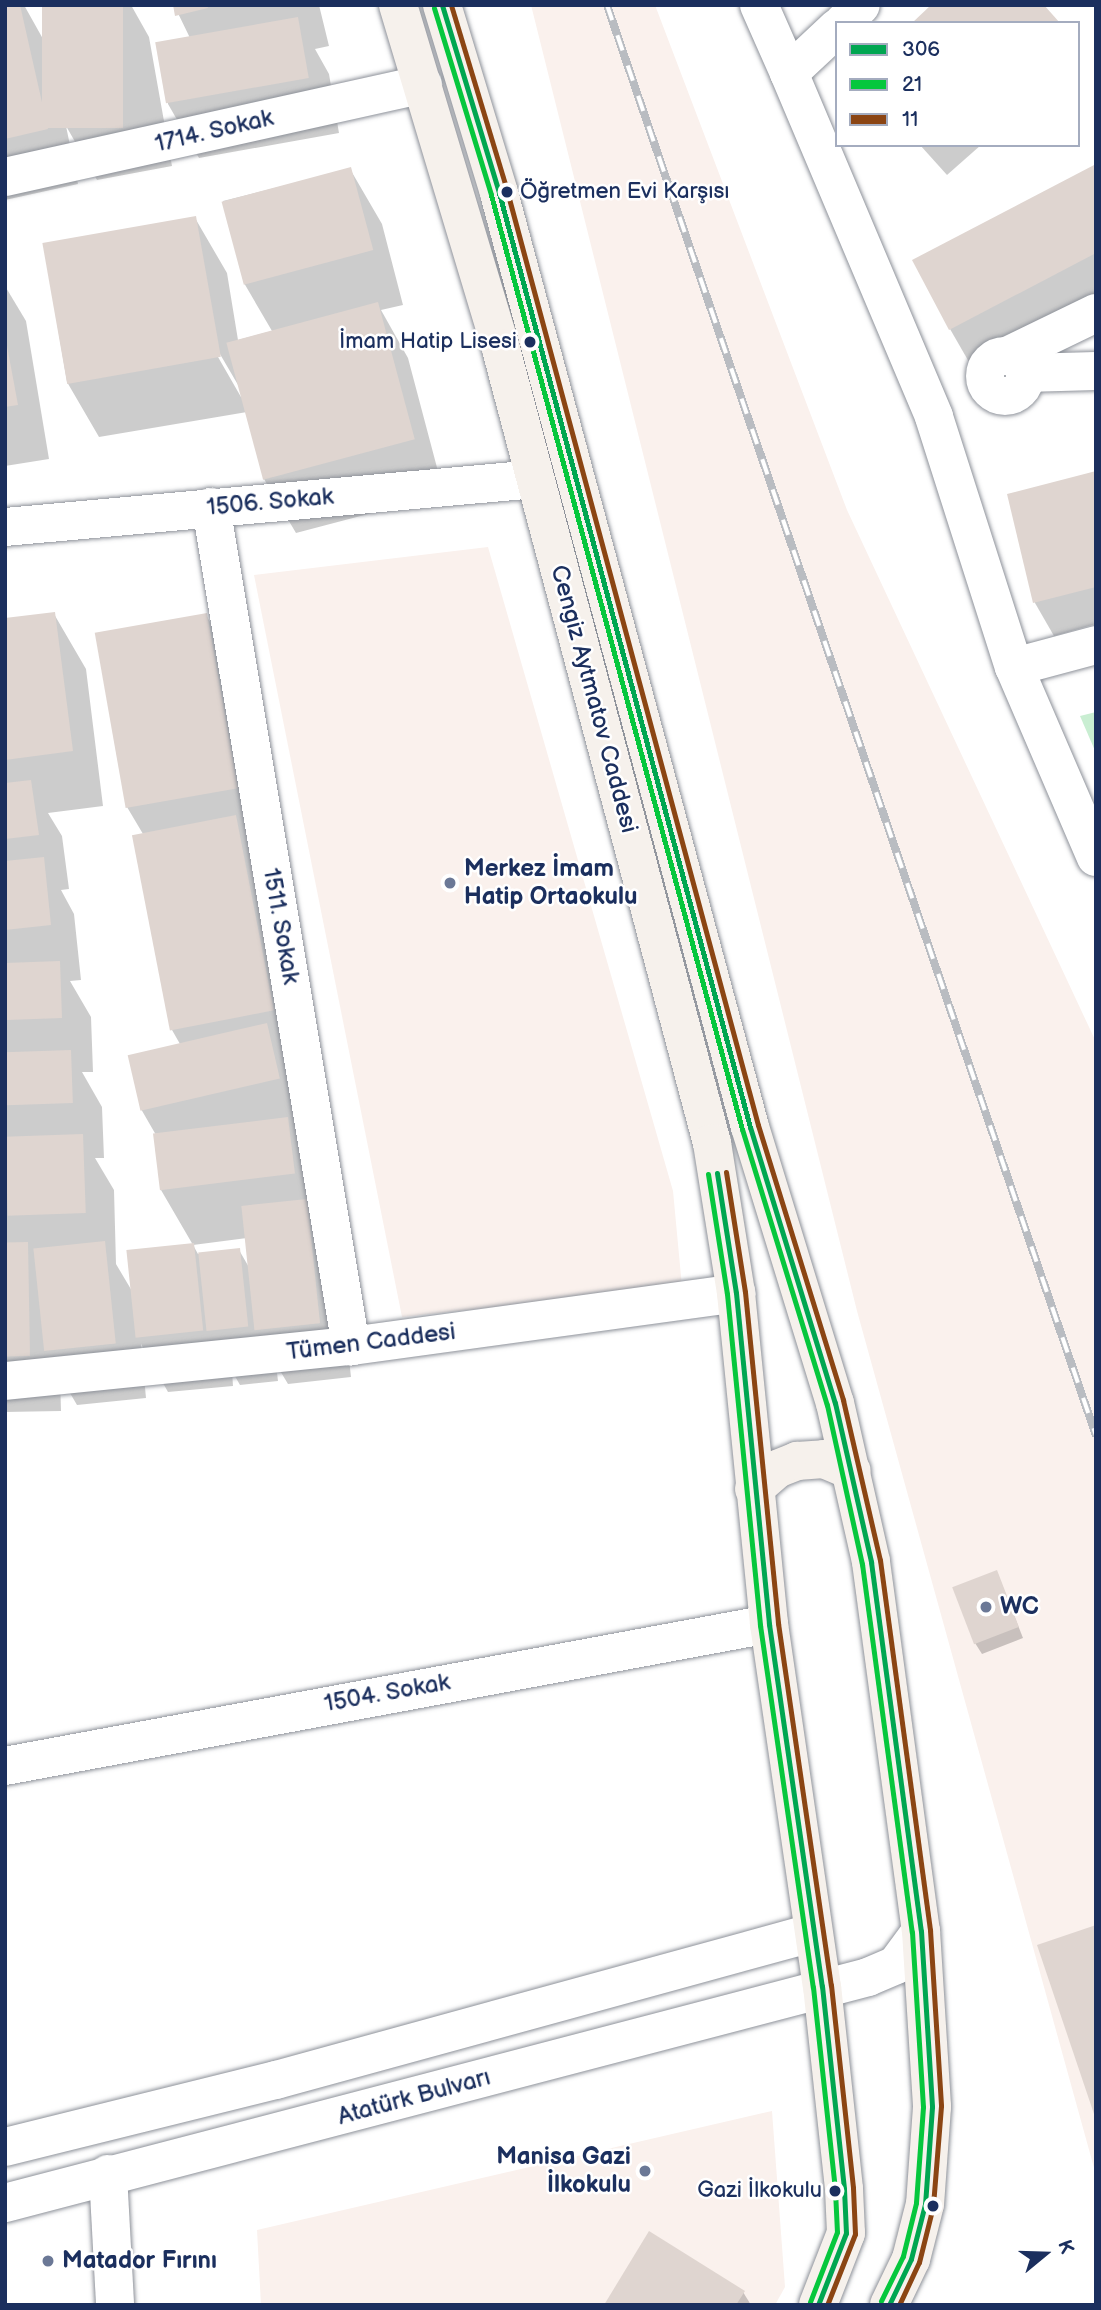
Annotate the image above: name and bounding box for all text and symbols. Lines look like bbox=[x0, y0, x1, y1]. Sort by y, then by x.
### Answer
legend bbox=[835, 21, 1080, 147]
text: 306 bbox=[902, 37, 940, 62]
text: 21 bbox=[902, 72, 922, 97]
street label: 1714. Sokak bbox=[152, 103, 276, 159]
text: 11 bbox=[902, 107, 918, 132]
place label: Öğretmen Evi Karşısı bbox=[520, 179, 730, 205]
marker: Öğretmen Evi Karşısı bbox=[500, 185, 514, 199]
place label: İmam Hatip Lisesi bbox=[339, 329, 517, 355]
marker: İmam Hatip Lisesi bbox=[523, 335, 537, 349]
street label: 1506. Sokak bbox=[205, 482, 335, 522]
street label: Cengiz Aytmatov Caddesi bbox=[544, 562, 644, 836]
place label: Merkez İmam Hatip Ortaokulu bbox=[464, 855, 638, 911]
street label: 1511. Sokak bbox=[257, 866, 305, 986]
marker: Merkez İmam Hatip Ortaokulu bbox=[442, 875, 458, 891]
street label: Tümen Caddesi bbox=[285, 1317, 457, 1367]
place label: WC bbox=[1000, 1593, 1039, 1621]
marker: WC bbox=[978, 1599, 994, 1615]
street label: 1504. Sokak bbox=[322, 1668, 452, 1718]
street label: Atatürk Bulvarı bbox=[334, 2063, 494, 2131]
place label: Manisa Gazi İlkokulu bbox=[496, 2143, 631, 2199]
marker: Manisa Gazi İlkokulu bbox=[637, 2163, 653, 2179]
place label: Gazi İlkokulu bbox=[697, 2178, 822, 2204]
marker: Gazi İlkokulu bbox=[828, 2184, 842, 2198]
unlabelled marker bbox=[926, 2199, 940, 2213]
north arrow bbox=[1010, 2219, 1080, 2289]
text: K bbox=[1052, 2237, 1078, 2257]
place label: Matador Fırını bbox=[62, 2247, 217, 2275]
marker: Matador Fırını bbox=[40, 2253, 56, 2269]

